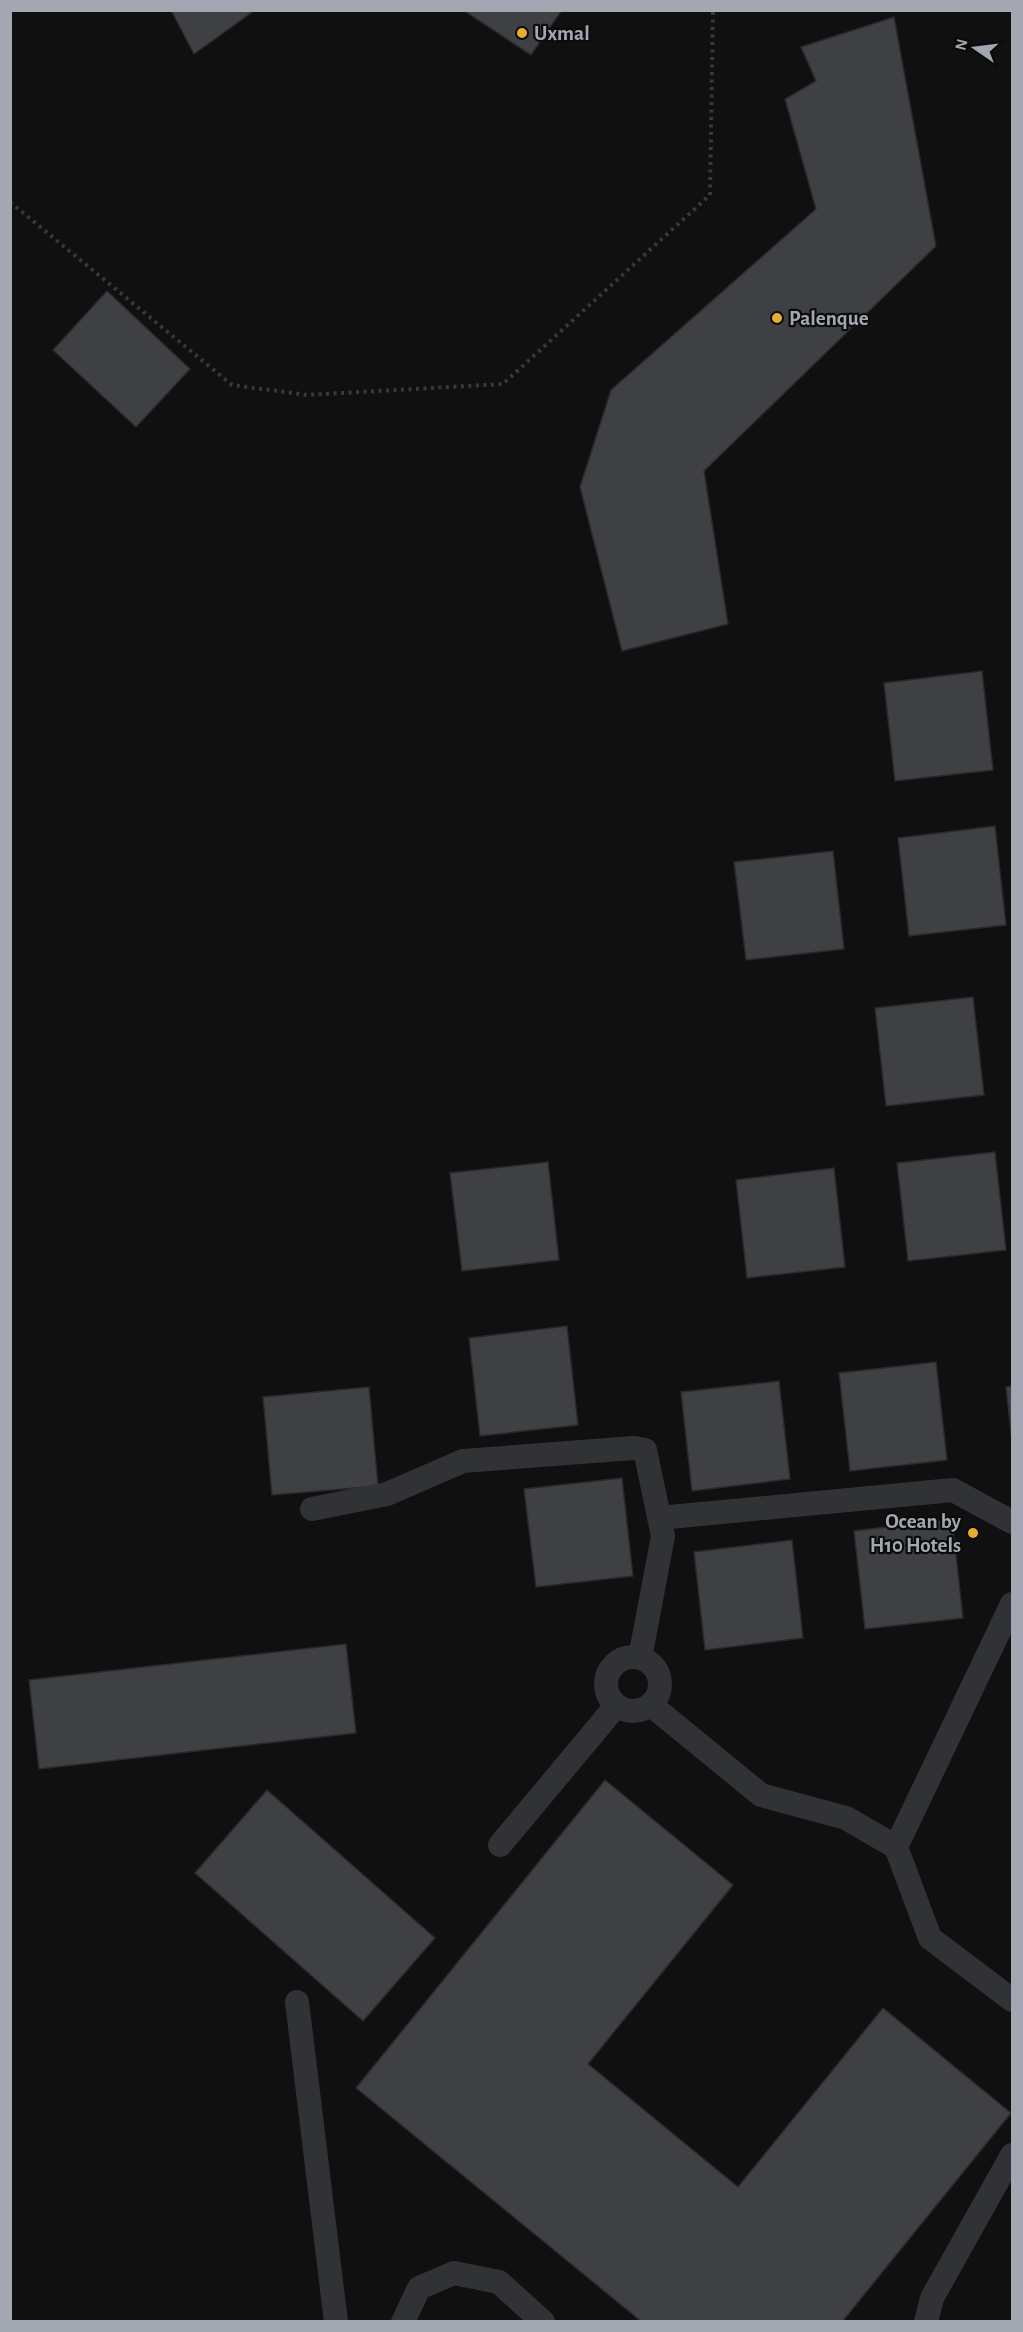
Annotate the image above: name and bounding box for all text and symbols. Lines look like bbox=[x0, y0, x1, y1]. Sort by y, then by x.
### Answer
north arrow bbox=[945, 18, 1005, 78]
place label: Uxmal bbox=[534, 23, 590, 44]
marker: Uxmal bbox=[515, 26, 529, 40]
text: N bbox=[952, 37, 971, 52]
place label: Palenque bbox=[789, 308, 869, 329]
marker: Palenque bbox=[770, 311, 784, 325]
place label: Ocean by H10 Hotels bbox=[870, 1511, 962, 1556]
marker: Ocean by H10 Hotels bbox=[966, 1526, 980, 1540]

